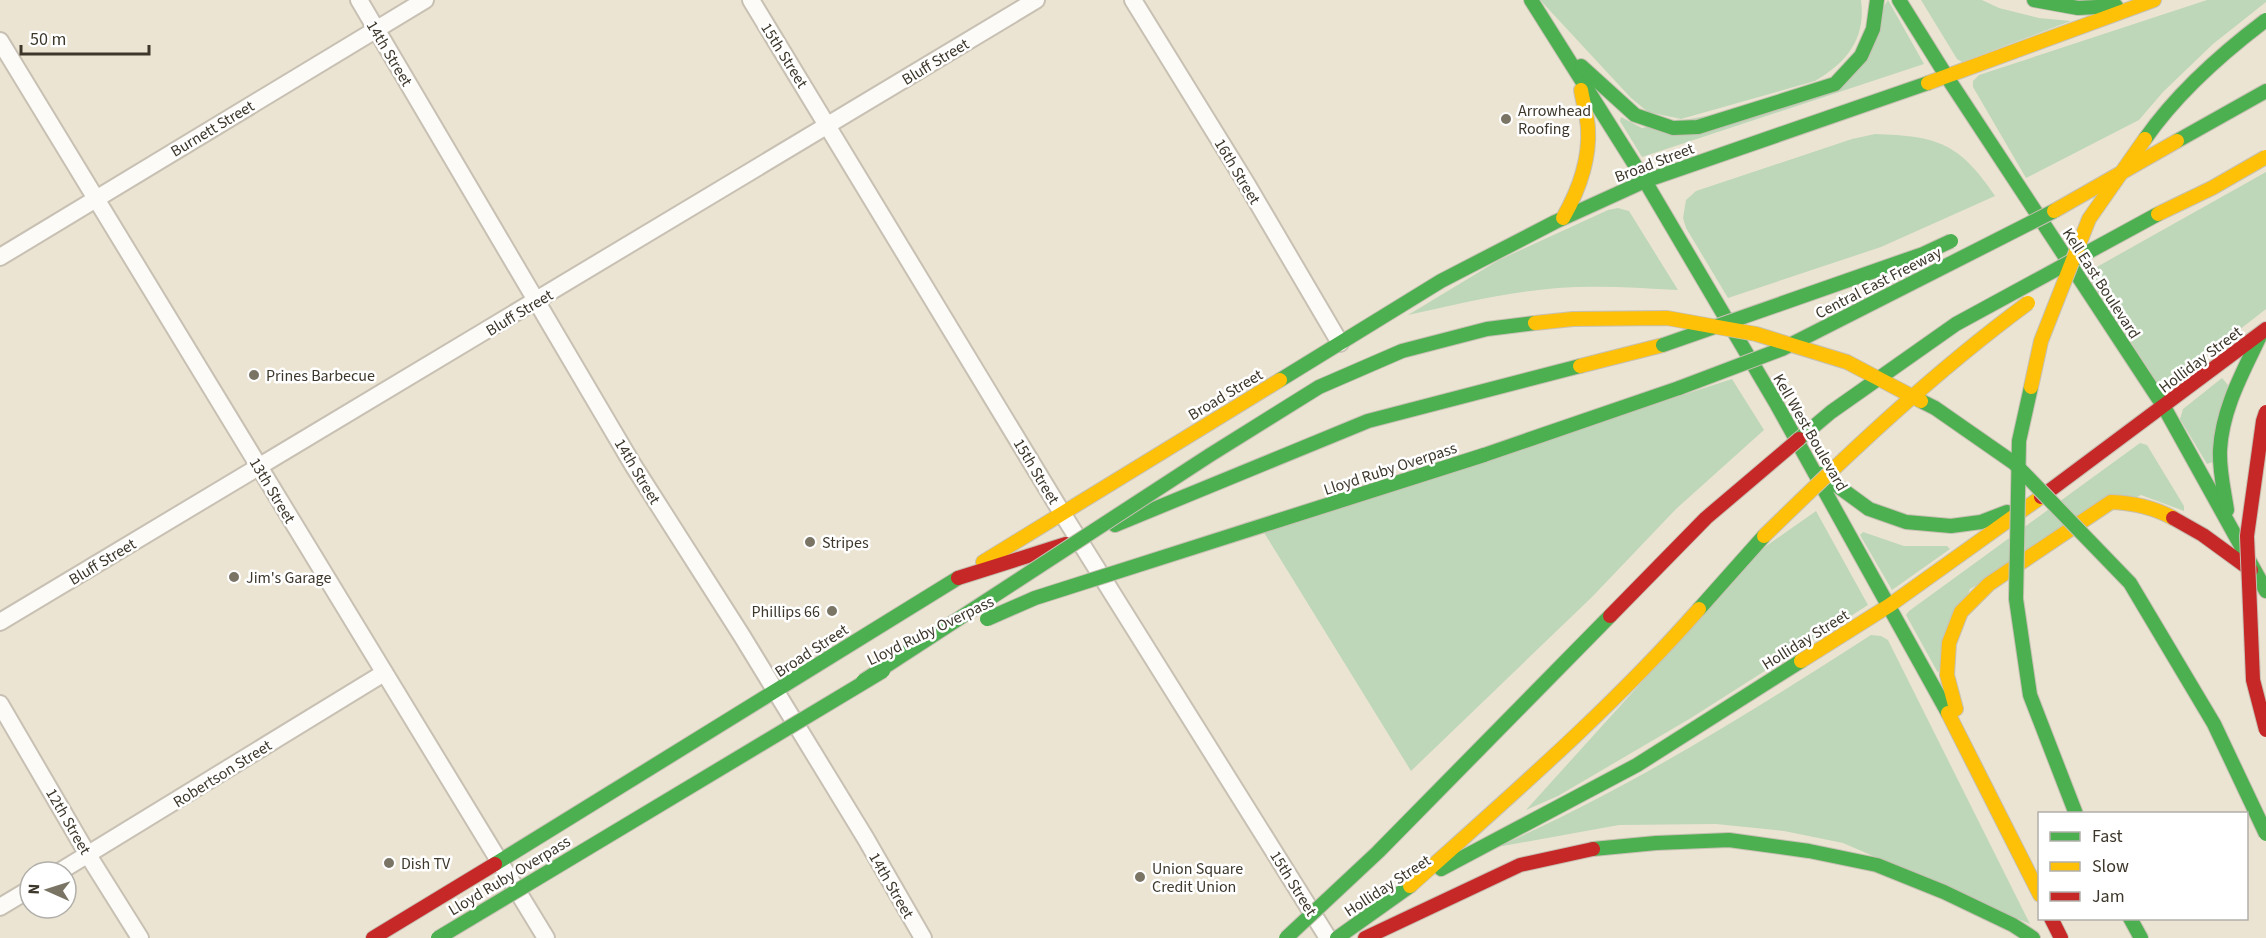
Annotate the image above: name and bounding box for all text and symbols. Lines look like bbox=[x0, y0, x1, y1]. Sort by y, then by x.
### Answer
street label: 14th Street bbox=[361, 16, 418, 91]
scale bar bbox=[21, 18, 148, 56]
street label: 15th Street bbox=[755, 19, 813, 93]
text: 50 m bbox=[30, 27, 66, 52]
street label: Bluff Street bbox=[898, 33, 974, 91]
street label: Burnett Street bbox=[167, 95, 259, 162]
place label: Arrowhead Roofing bbox=[1518, 100, 1591, 140]
marker: Arrowhead Roofing bbox=[1499, 112, 1513, 126]
street label: 16th Street bbox=[1209, 134, 1266, 209]
street label: Broad Street bbox=[1611, 137, 1698, 188]
street label: Kell East Boulevard bbox=[2057, 224, 2145, 343]
street label: Central East Freeway bbox=[1812, 241, 1946, 324]
street label: Bluff Street bbox=[482, 284, 558, 342]
street label: Holliday Street bbox=[2154, 321, 2247, 398]
street label: Broad Street bbox=[1184, 364, 1267, 426]
place label: Prines Barbecue bbox=[266, 365, 375, 387]
marker: Prines Barbecue bbox=[247, 368, 261, 382]
street label: Kell West Boulevard bbox=[1768, 370, 1853, 495]
street label: 14th Street bbox=[609, 434, 666, 509]
street label: 15th Street bbox=[1008, 434, 1065, 509]
street label: Lloyd Ruby Overpass bbox=[1321, 437, 1460, 501]
street label: 13th Street bbox=[244, 453, 301, 528]
place label: Stripes bbox=[822, 532, 869, 554]
street label: Bluff Street bbox=[65, 533, 141, 591]
marker: Stripes bbox=[803, 535, 817, 549]
place label: Jim's Garage bbox=[246, 567, 331, 589]
marker: Jim's Garage bbox=[227, 570, 241, 584]
street label: Lloyd Ruby Overpass bbox=[863, 590, 998, 671]
place label: Phillips 66 bbox=[752, 601, 820, 623]
marker: Phillips 66 bbox=[825, 604, 839, 618]
street label: Holliday Street bbox=[1758, 604, 1854, 675]
street label: Broad Street bbox=[771, 619, 853, 683]
street label: Robertson Street bbox=[169, 734, 277, 813]
street label: 12th Street bbox=[40, 784, 96, 859]
legend bbox=[2038, 812, 2248, 920]
text: Fast bbox=[2092, 824, 2123, 849]
street label: Lloyd Ruby Overpass bbox=[444, 831, 575, 921]
street label: 15th Street bbox=[1264, 847, 1322, 921]
street label: 14th Street bbox=[863, 848, 919, 923]
street label: Holliday Street bbox=[1340, 849, 1436, 922]
place label: Dish TV bbox=[401, 853, 451, 875]
text: Slow bbox=[2092, 854, 2129, 879]
marker: Dish TV bbox=[382, 856, 396, 870]
place label: Union Square Credit Union bbox=[1152, 858, 1243, 898]
north arrow bbox=[18, 860, 78, 920]
marker: Union Square Credit Union bbox=[1133, 870, 1147, 884]
text: N bbox=[23, 883, 45, 895]
text: Jam bbox=[2092, 884, 2125, 909]

